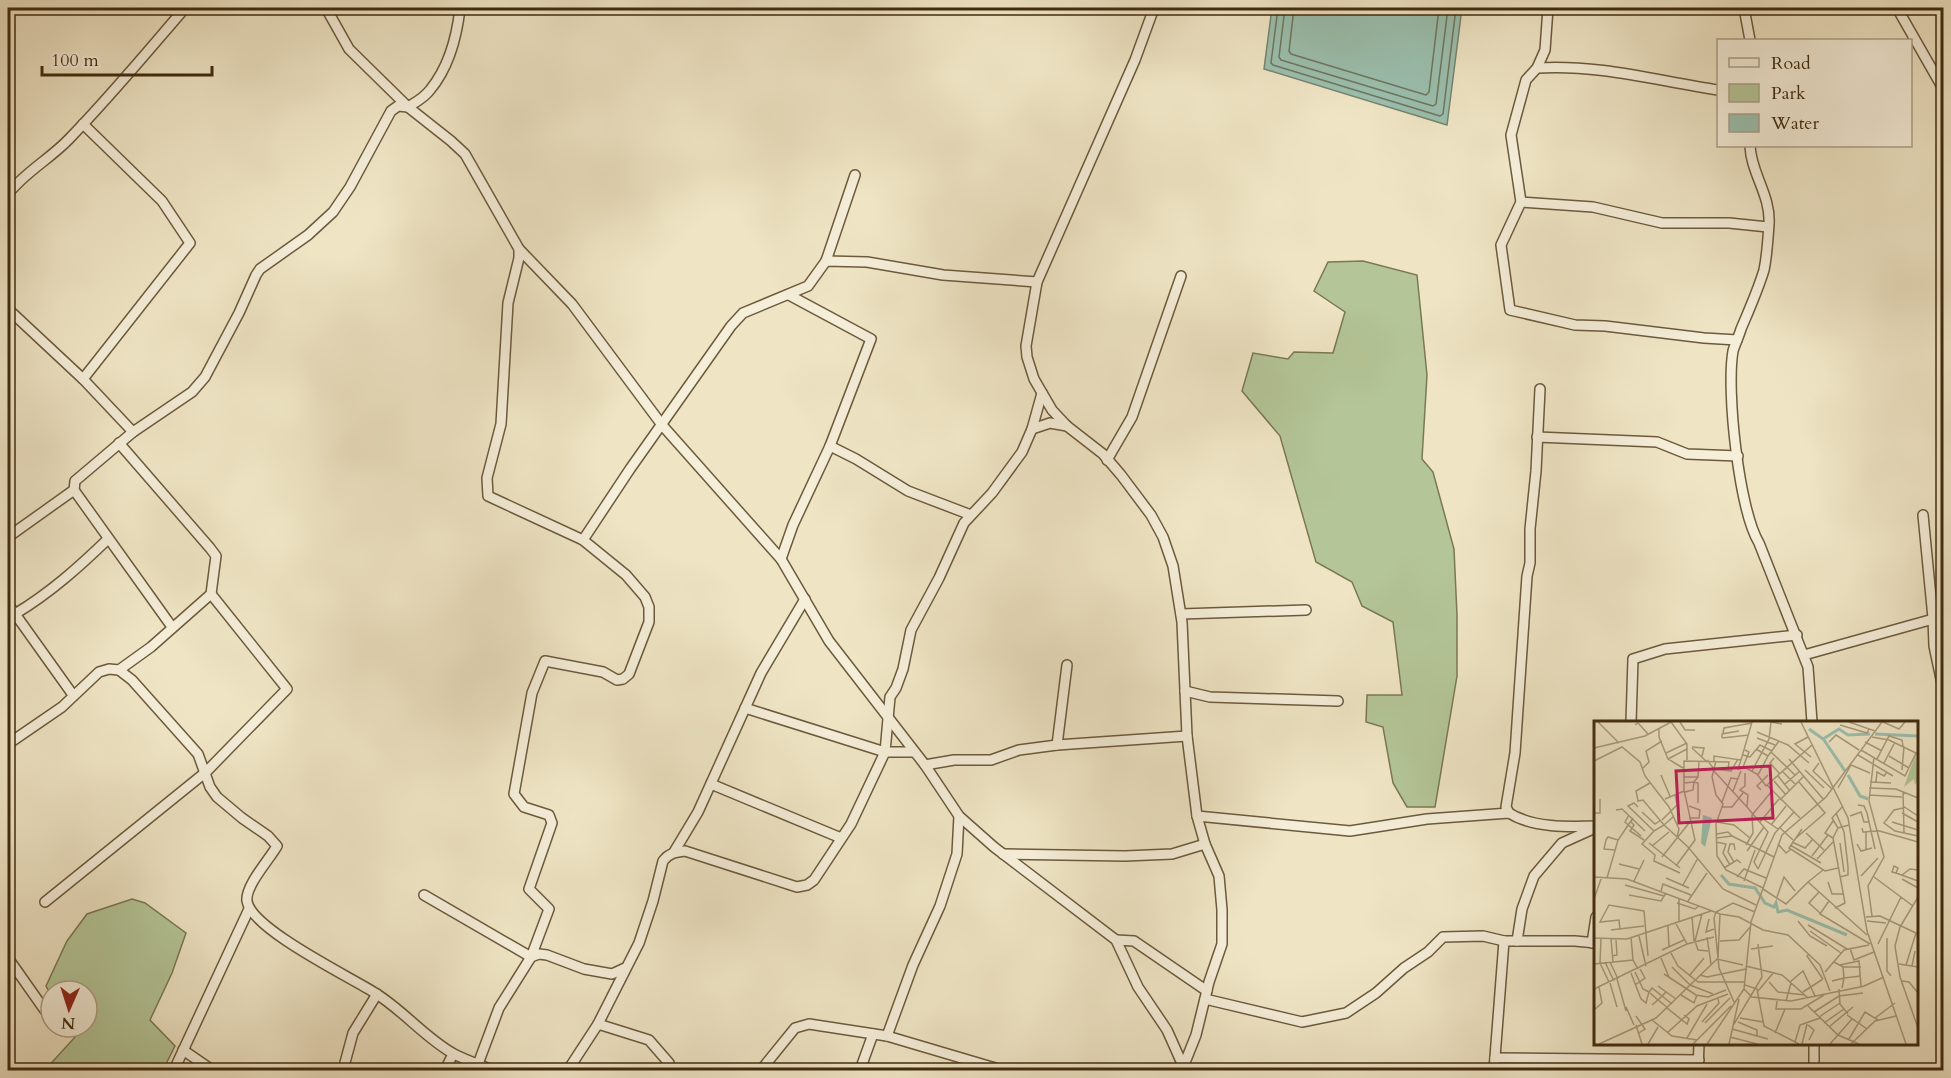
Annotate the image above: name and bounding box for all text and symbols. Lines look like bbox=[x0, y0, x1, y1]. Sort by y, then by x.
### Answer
scale bar bbox=[42, 39, 212, 77]
legend bbox=[1717, 39, 1912, 147]
text: 100 m bbox=[51, 48, 99, 73]
text: Road bbox=[1771, 51, 1811, 76]
text: Park bbox=[1771, 81, 1806, 106]
text: Water bbox=[1770, 111, 1820, 136]
inset map bbox=[1594, 721, 1918, 1045]
north arrow bbox=[39, 979, 99, 1039]
text: N bbox=[61, 1012, 76, 1034]

